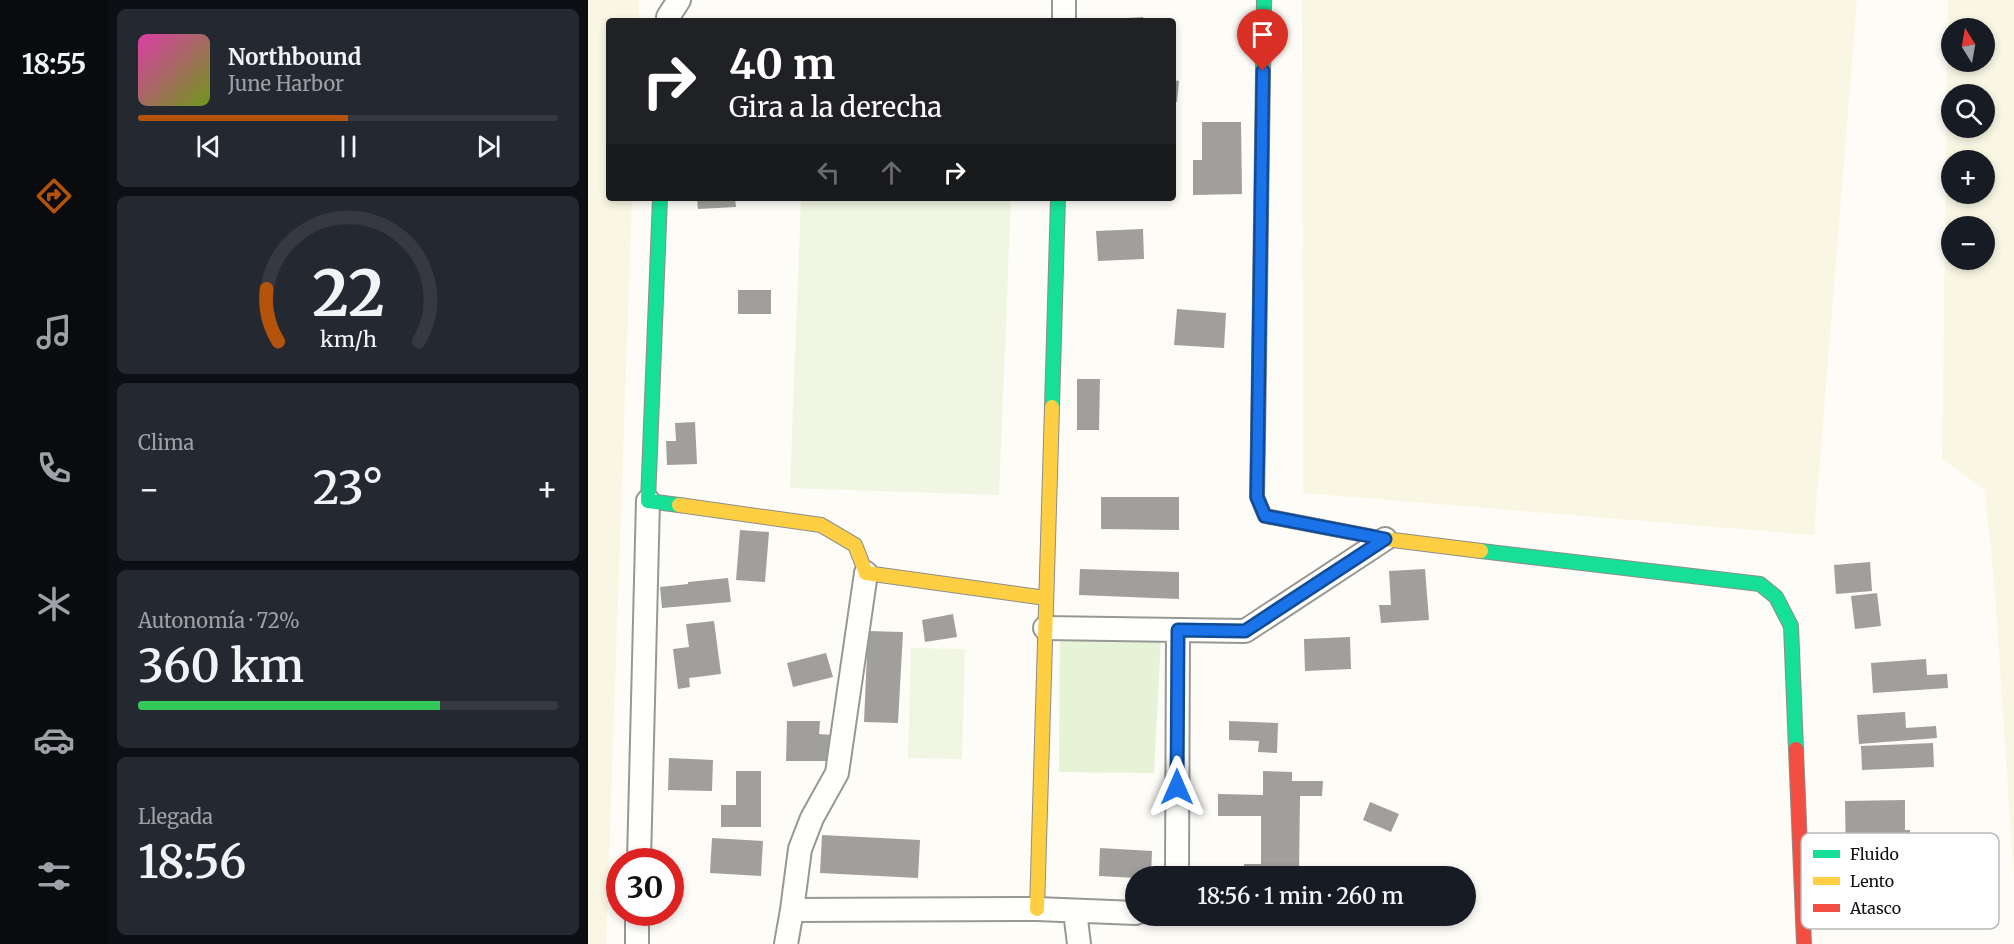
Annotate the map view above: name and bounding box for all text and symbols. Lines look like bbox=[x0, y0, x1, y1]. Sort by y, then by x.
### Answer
pin bbox=[1237, 9, 1288, 71]
icon: arrive bbox=[1246, 18, 1279, 51]
north arrow bbox=[1941, 18, 1995, 72]
map controls bbox=[1941, 18, 1995, 270]
text: 40 m bbox=[729, 38, 835, 90]
icon: right bbox=[630, 42, 708, 120]
text: Northbound bbox=[228, 43, 361, 71]
text: 18:55 bbox=[22, 47, 86, 81]
text: June Harbor bbox=[228, 71, 344, 96]
button: search bbox=[1941, 84, 1995, 138]
text: Gira a la derecha bbox=[729, 90, 942, 124]
icon: previous bbox=[192, 130, 225, 163]
icon: pause bbox=[332, 130, 365, 163]
icon: next bbox=[472, 130, 505, 163]
button: + bbox=[1941, 150, 1995, 204]
icon: left bbox=[812, 156, 845, 189]
icon: ahead bbox=[875, 156, 908, 189]
icon: right bbox=[938, 156, 971, 189]
icon: directions bbox=[33, 175, 75, 217]
button: − bbox=[1941, 216, 1995, 270]
text: 22 bbox=[312, 255, 384, 333]
icon: music bbox=[33, 311, 75, 353]
text: km/h bbox=[320, 326, 376, 353]
text: Clima bbox=[138, 430, 194, 455]
icon: phone bbox=[33, 447, 75, 489]
text: 23° bbox=[313, 460, 383, 516]
text: − bbox=[138, 469, 160, 510]
text: + bbox=[536, 469, 558, 510]
icon: climate bbox=[33, 583, 75, 625]
text: Autonomía · 72% bbox=[138, 608, 300, 633]
text: 360 km bbox=[138, 638, 304, 694]
icon: car bbox=[33, 719, 75, 761]
position arrow bbox=[1145, 755, 1209, 819]
text: Llegada bbox=[138, 804, 213, 829]
legend bbox=[1801, 833, 1999, 929]
text: 18:56 bbox=[138, 834, 246, 890]
text: Fluido bbox=[1850, 844, 1899, 864]
speed limit sign: 30 bbox=[606, 848, 684, 926]
icon: filters bbox=[33, 855, 75, 897]
text: Lento bbox=[1850, 871, 1894, 891]
text: 18:56 · 1 min · 260 m bbox=[1197, 882, 1404, 910]
text: Atasco bbox=[1849, 898, 1901, 918]

